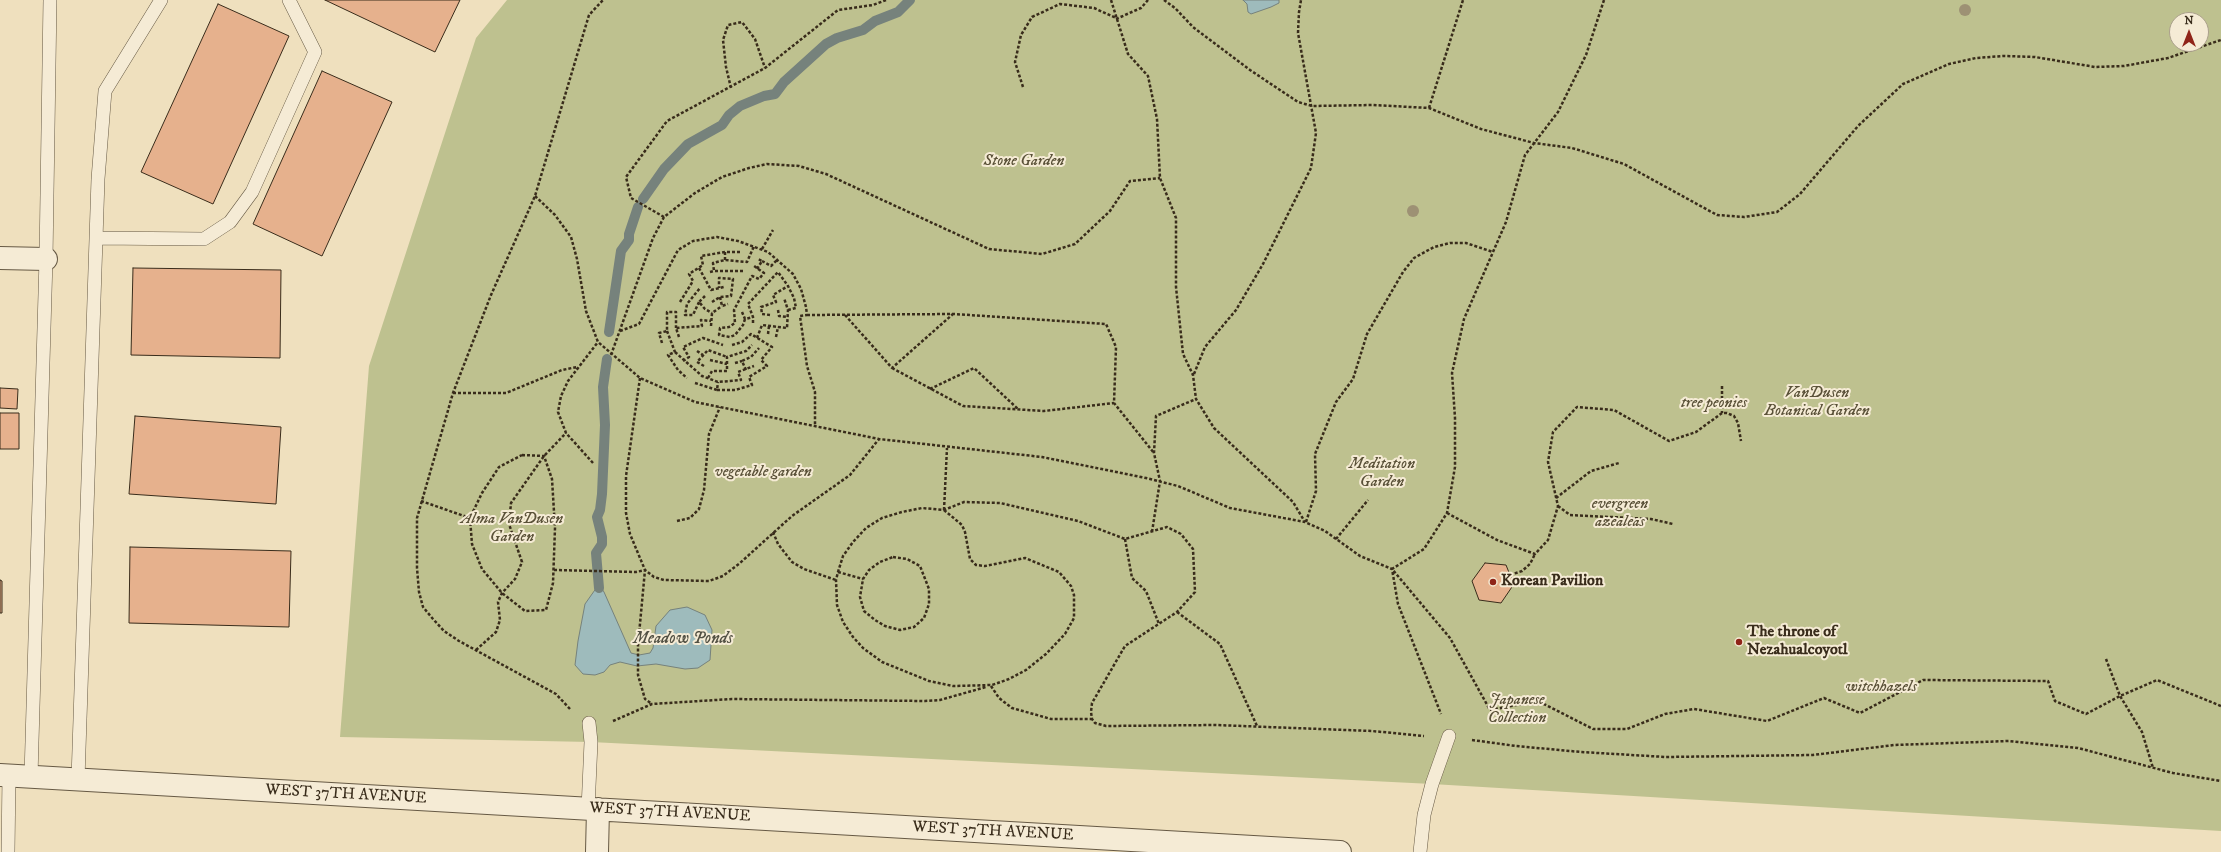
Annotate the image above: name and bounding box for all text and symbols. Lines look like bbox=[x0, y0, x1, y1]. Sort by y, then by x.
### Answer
north arrow bbox=[2169, 12, 2209, 52]
text: N bbox=[2184, 14, 2194, 28]
park label: Stone Garden bbox=[984, 152, 1064, 172]
park label: VanDusen Botanical Garden bbox=[1764, 384, 1870, 422]
park label: tree peonies bbox=[1681, 394, 1747, 414]
park label: Meditation Garden bbox=[1349, 455, 1415, 493]
park label: vegetable garden bbox=[714, 463, 812, 483]
park label: evergreen azealeas bbox=[1592, 495, 1648, 533]
park label: Alma VanDusen Garden bbox=[461, 510, 563, 548]
place label: Korean Pavilion bbox=[1501, 572, 1603, 592]
marker: Korean Pavilion bbox=[1488, 577, 1498, 587]
place label: The throne of Nezahualcoyotl bbox=[1747, 623, 1848, 661]
water label: Meadow Ponds bbox=[633, 629, 733, 649]
marker: The throne of Nezahualcoyotl bbox=[1734, 637, 1744, 647]
park label: witchhazels bbox=[1845, 678, 1917, 698]
park label: Japanese Collection bbox=[1488, 691, 1546, 729]
street label: WEST 37TH AVENUE bbox=[265, 781, 427, 809]
street label: WEST 37TH AVENUE bbox=[589, 799, 751, 827]
street label: WEST 37TH AVENUE bbox=[912, 818, 1074, 846]

